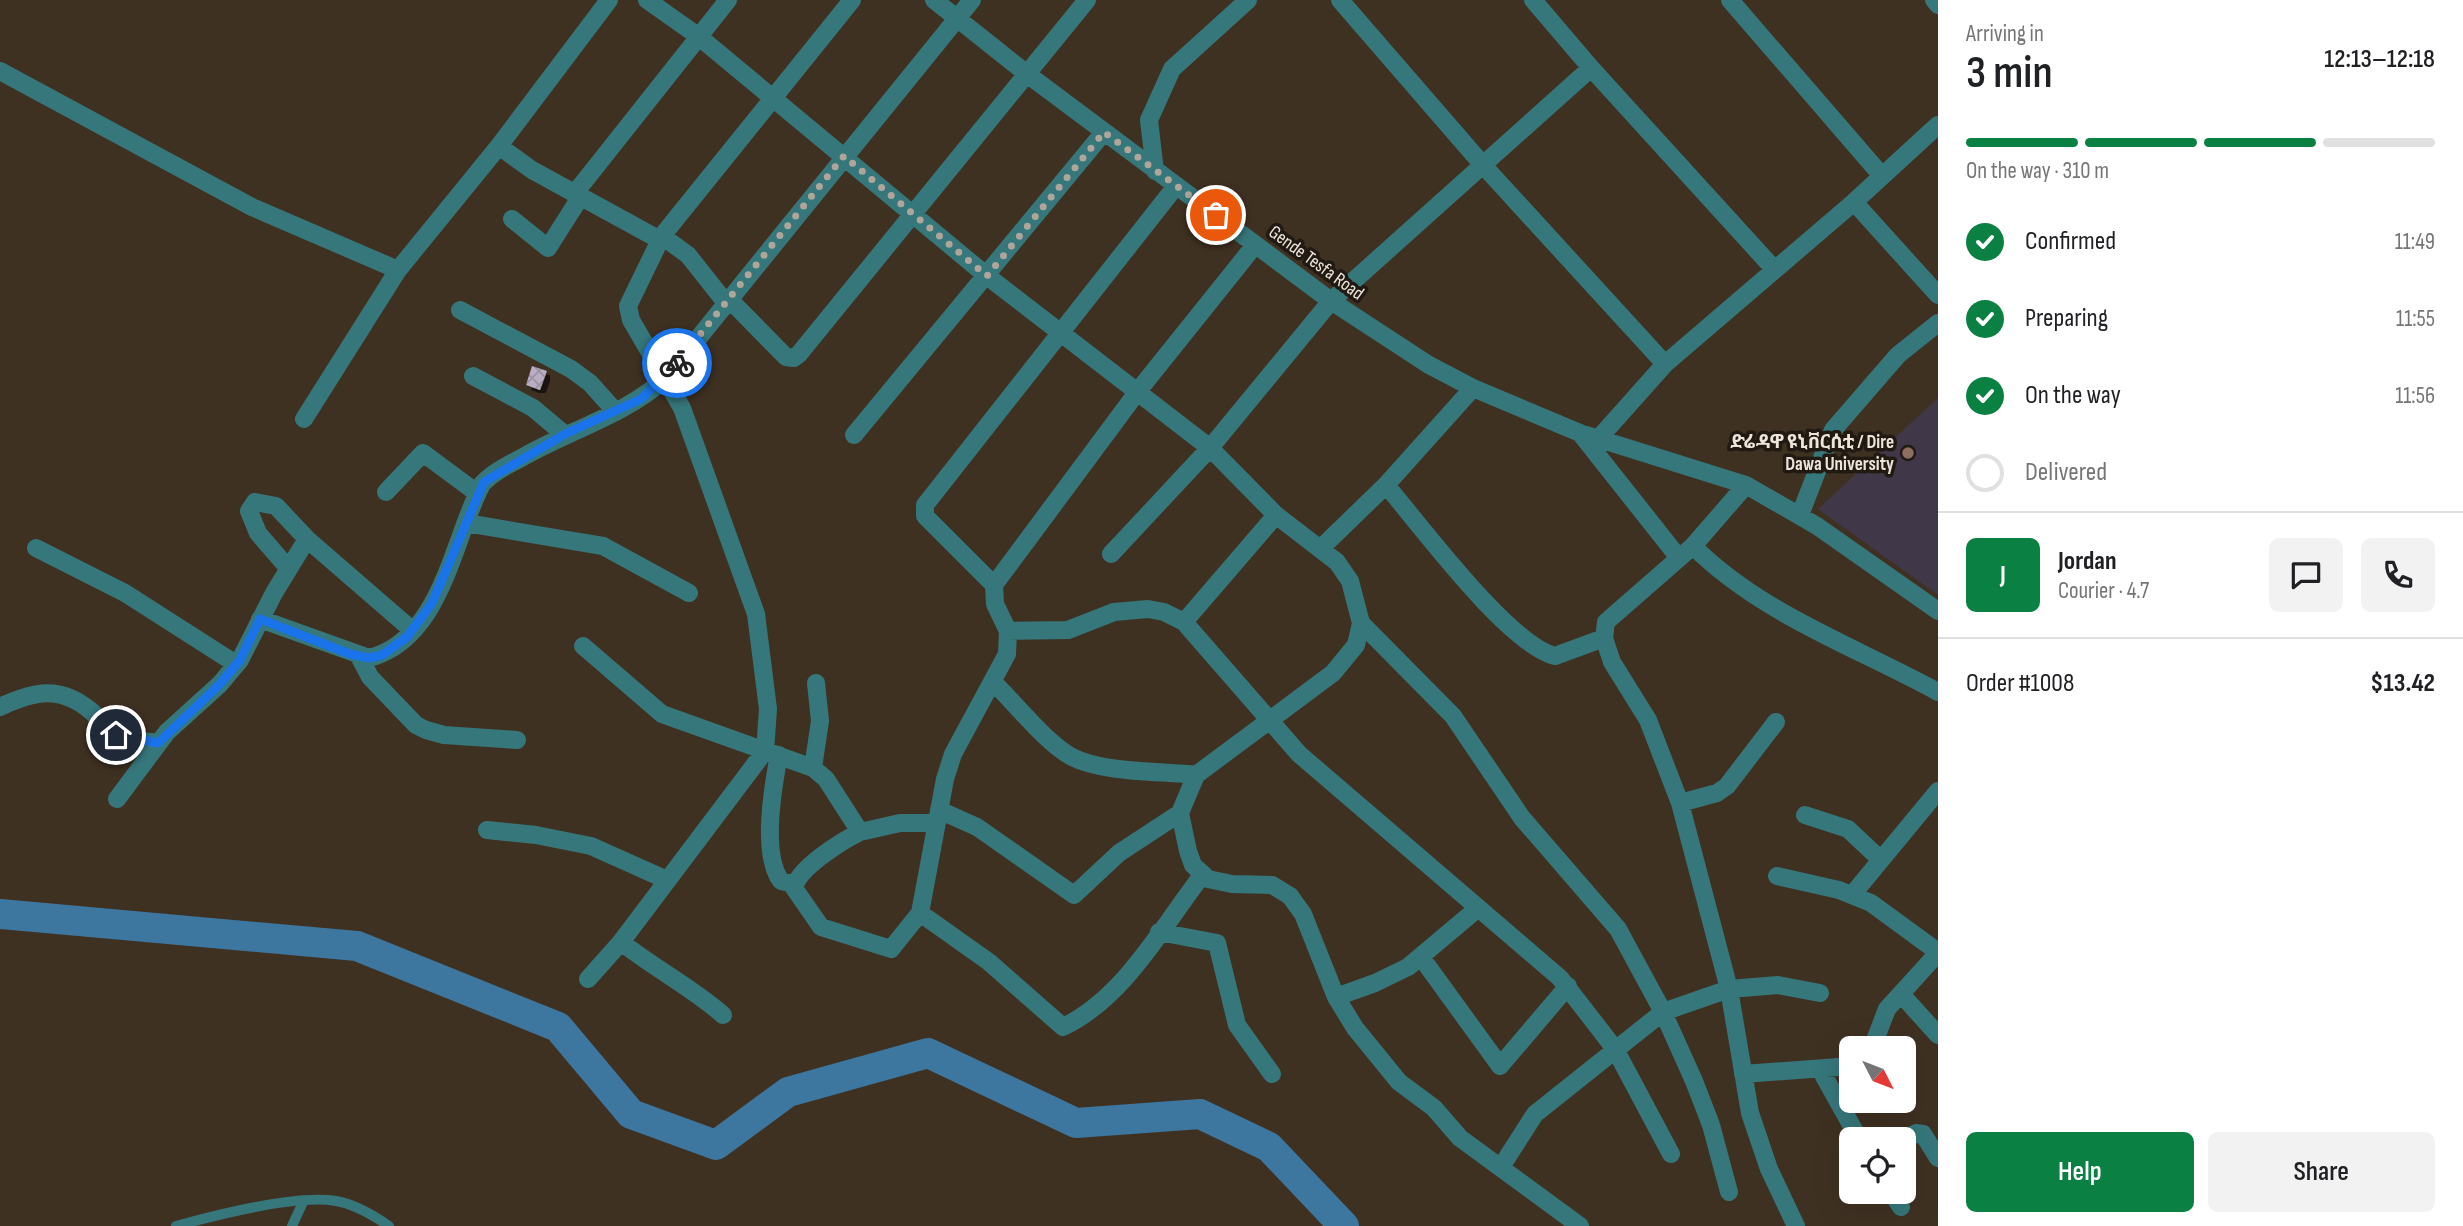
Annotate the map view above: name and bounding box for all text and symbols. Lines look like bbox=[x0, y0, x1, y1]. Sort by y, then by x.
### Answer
text: Arriving in bbox=[1966, 20, 2044, 48]
text: 12:13–12:18 bbox=[2324, 44, 2435, 75]
text: 3 min bbox=[1966, 46, 2053, 101]
text: On the way · 310 m bbox=[1966, 157, 2109, 185]
pin bbox=[1186, 185, 1246, 245]
icon: bag bbox=[1197, 196, 1235, 234]
street label: Gende Tesfa Road bbox=[1264, 221, 1368, 305]
icon: check bbox=[1966, 223, 2004, 261]
text: Confirmed bbox=[2025, 226, 2116, 257]
text: 11:49 bbox=[2395, 228, 2435, 256]
icon: check bbox=[1966, 300, 2004, 338]
text: Preparing bbox=[2025, 303, 2108, 334]
text: 11:55 bbox=[2396, 305, 2435, 333]
courier bbox=[642, 328, 712, 398]
icon: bike bbox=[658, 344, 696, 382]
icon: check bbox=[1966, 377, 2004, 415]
text: On the way bbox=[2025, 380, 2121, 411]
text: 11:56 bbox=[2395, 382, 2435, 410]
place label: ድሬዳዋ ዩኒቨርሲቲ / Dire Dawa University bbox=[1730, 431, 1894, 476]
marker: ድሬዳዋ ዩኒቨርሲቲ / Dire Dawa University bbox=[1900, 445, 1916, 461]
text: Delivered bbox=[2025, 457, 2107, 488]
button: chat bbox=[2269, 538, 2343, 612]
button: phone bbox=[2361, 538, 2435, 612]
text: Jordan bbox=[2058, 546, 2116, 577]
text: J bbox=[2000, 560, 2006, 591]
text: Courier · 4.7 bbox=[2058, 577, 2149, 605]
text: Order #1008 bbox=[1966, 668, 2074, 699]
text: $13.42 bbox=[2370, 668, 2435, 699]
pin bbox=[86, 705, 146, 765]
icon: home bbox=[97, 716, 135, 754]
north arrow bbox=[1839, 1036, 1916, 1113]
map controls bbox=[1839, 1036, 1916, 1204]
button: locate bbox=[1839, 1127, 1916, 1204]
button: Help bbox=[1966, 1132, 2194, 1212]
button: Share bbox=[2208, 1132, 2435, 1212]

